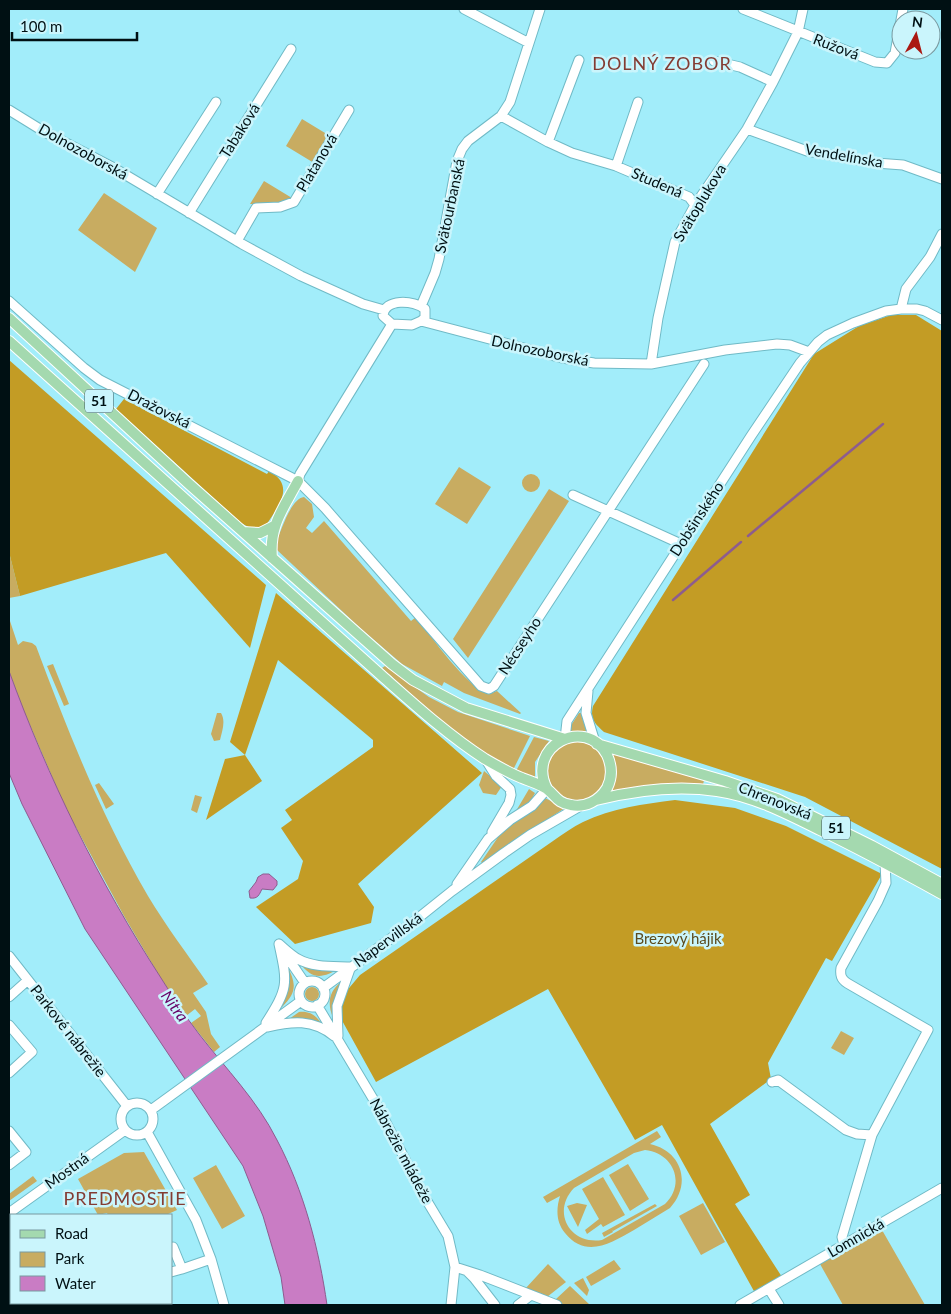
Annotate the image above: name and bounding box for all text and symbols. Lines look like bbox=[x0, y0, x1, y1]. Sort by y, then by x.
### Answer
scale bar bbox=[12, 10, 138, 42]
north arrow bbox=[891, 10, 941, 60]
text: N bbox=[911, 13, 924, 31]
text: 100 m bbox=[20, 17, 62, 35]
street label: Ružová bbox=[811, 29, 862, 63]
district label: DOLNÝ ZOBOR bbox=[592, 52, 732, 74]
street label: Tabaková bbox=[215, 100, 263, 161]
street label: Dolnozoborská bbox=[36, 119, 131, 183]
street label: Platanová bbox=[292, 130, 340, 195]
street label: Vendelínska bbox=[804, 139, 885, 171]
street label: Svätourbanská bbox=[430, 157, 468, 255]
street label: Svätoplukova bbox=[669, 160, 729, 245]
street label: Studená bbox=[629, 163, 686, 201]
street label: Dolnozoborská bbox=[490, 331, 591, 369]
street label: Dražovská bbox=[125, 385, 194, 432]
road number: 51 bbox=[85, 390, 113, 412]
street label: Dobšinského bbox=[665, 478, 727, 559]
street label: Nécseyho bbox=[494, 613, 544, 678]
street label: Chrenovská bbox=[736, 777, 815, 823]
road number: 51 bbox=[822, 816, 850, 840]
street label: Napervillská bbox=[350, 908, 425, 970]
park label: Brezový hájik bbox=[634, 929, 722, 947]
street label: Parkové nábrežie bbox=[27, 981, 110, 1080]
water label: Nitra bbox=[158, 986, 193, 1025]
street label: Nábrežie mládeže bbox=[367, 1095, 437, 1206]
street label: Mostná bbox=[41, 1148, 92, 1192]
district label: PREDMOSTIE bbox=[63, 1187, 187, 1209]
legend bbox=[10, 1214, 172, 1304]
street label: Lomnická bbox=[824, 1214, 887, 1260]
text: Road bbox=[55, 1224, 88, 1242]
text: Park bbox=[55, 1249, 85, 1267]
text: Water bbox=[55, 1274, 96, 1292]

